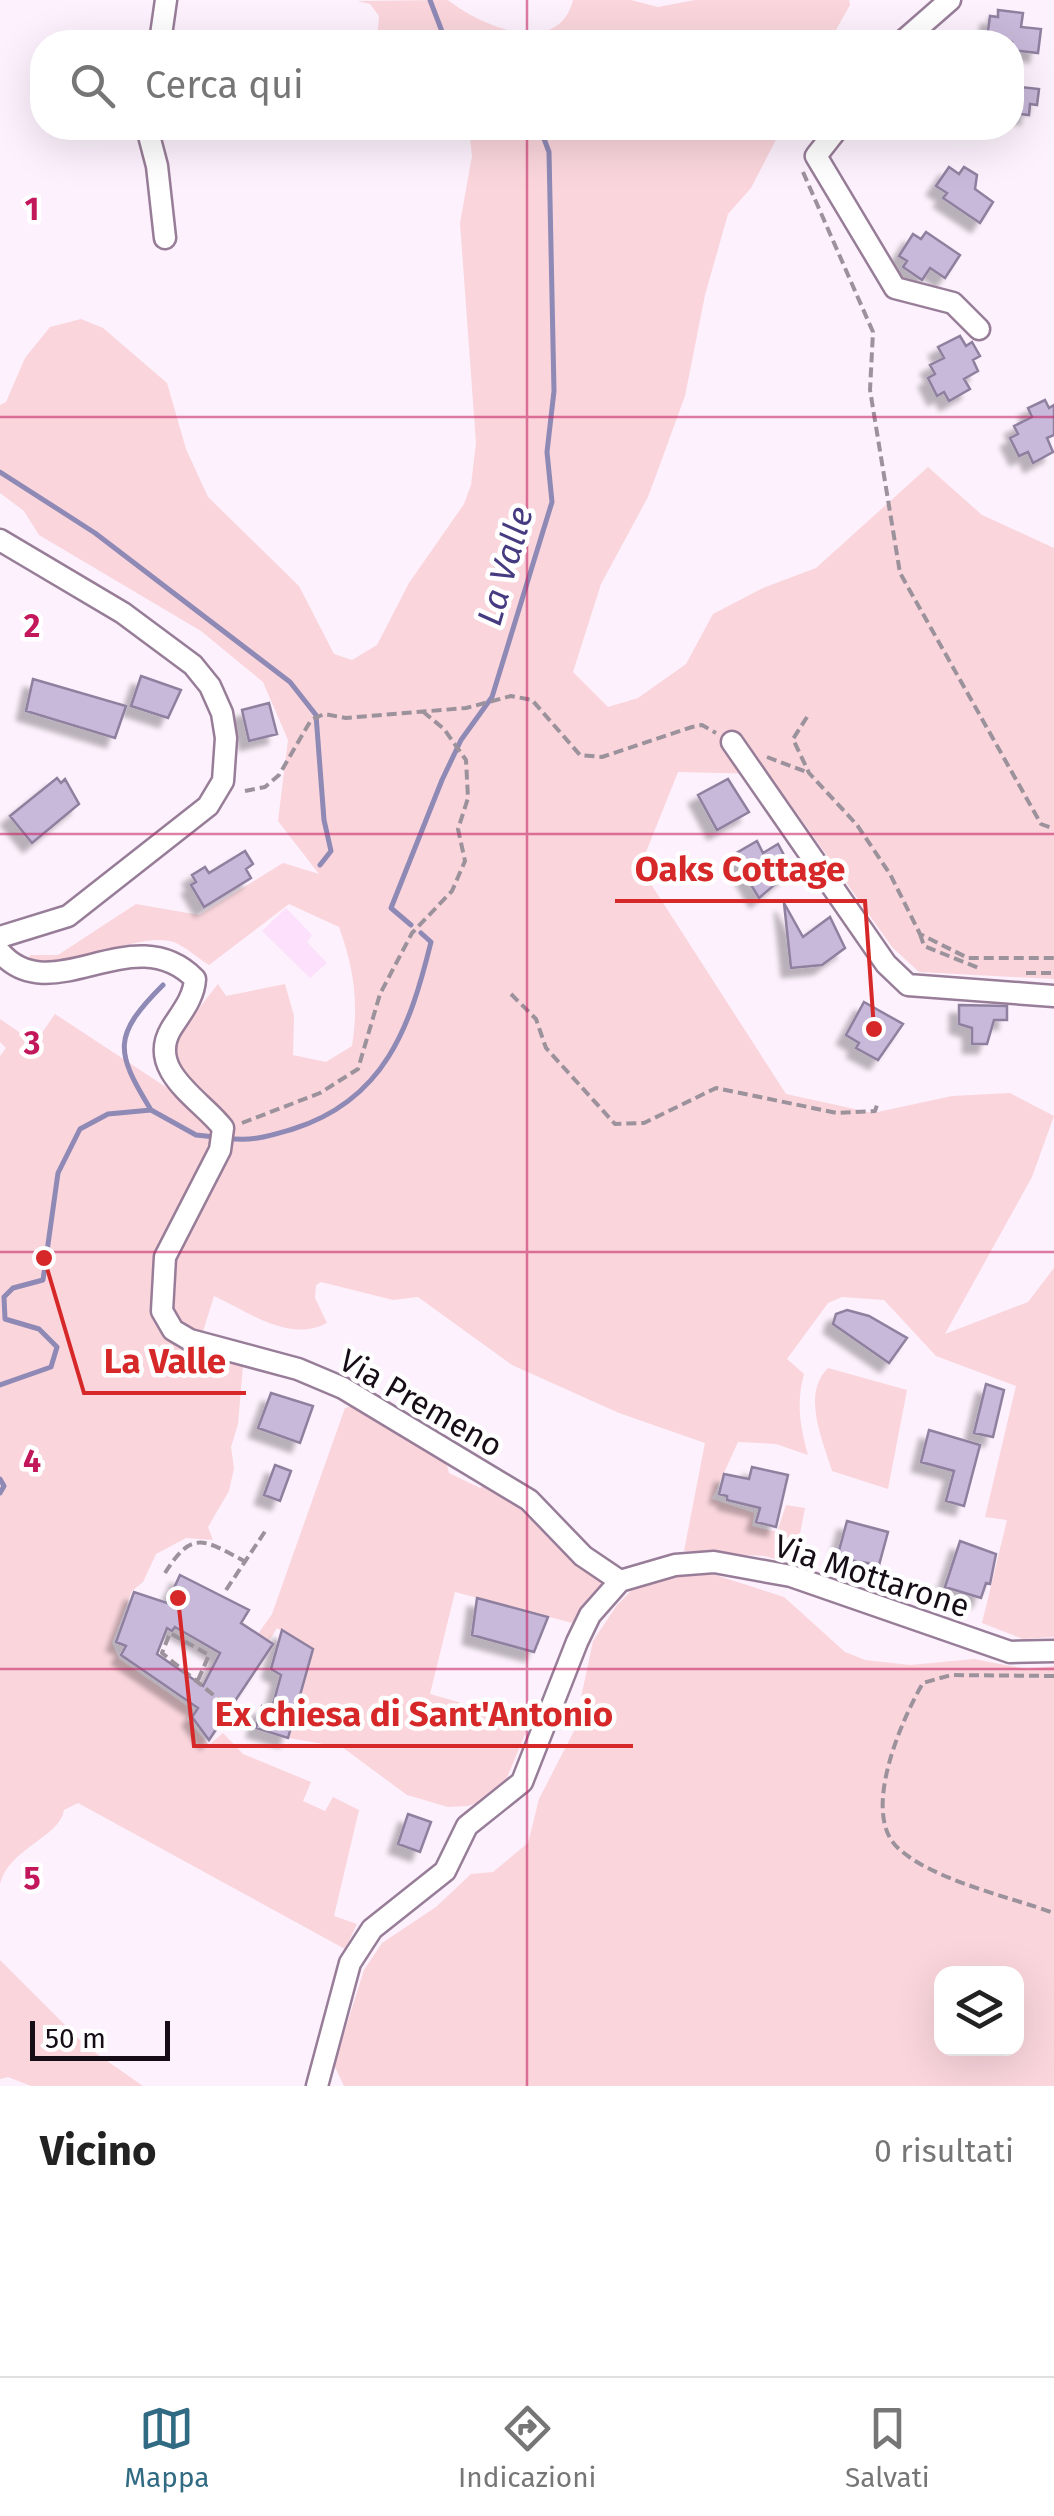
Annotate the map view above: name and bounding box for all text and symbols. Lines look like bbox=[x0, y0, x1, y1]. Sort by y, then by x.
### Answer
search box bbox=[30, 30, 1024, 140]
icon: search bbox=[65, 58, 120, 113]
text: Cerca qui bbox=[145, 62, 304, 108]
text: 1 bbox=[25, 190, 39, 228]
water label: La Valle bbox=[468, 502, 542, 630]
text: 2 bbox=[24, 607, 40, 645]
callout: Oaks Cottage bbox=[615, 836, 865, 901]
text: Oaks Cottage bbox=[635, 848, 845, 890]
text: 3 bbox=[23, 1024, 40, 1062]
callout: La Valle bbox=[84, 1328, 246, 1393]
text: La Valle bbox=[104, 1340, 226, 1382]
street label: Via Premeno bbox=[333, 1341, 509, 1465]
text: 4 bbox=[23, 1442, 41, 1480]
street label: Via Mottarone bbox=[770, 1527, 974, 1625]
callout: Ex chiesa di Sant'Antonio bbox=[194, 1681, 633, 1746]
text: Ex chiesa di Sant'Antonio bbox=[215, 1693, 613, 1735]
text: 5 bbox=[23, 1859, 41, 1897]
map controls bbox=[934, 1966, 1024, 2056]
button: layers bbox=[934, 1966, 1024, 2056]
scale bar bbox=[30, 2016, 170, 2060]
text: 50 m bbox=[45, 2022, 106, 2055]
text: Vicino bbox=[40, 2126, 157, 2176]
text: 0 risultati bbox=[874, 2132, 1014, 2170]
tab: Mappa bbox=[124, 2401, 210, 2494]
tab: Indicazioni bbox=[458, 2401, 596, 2494]
tab: Salvati bbox=[845, 2401, 930, 2494]

